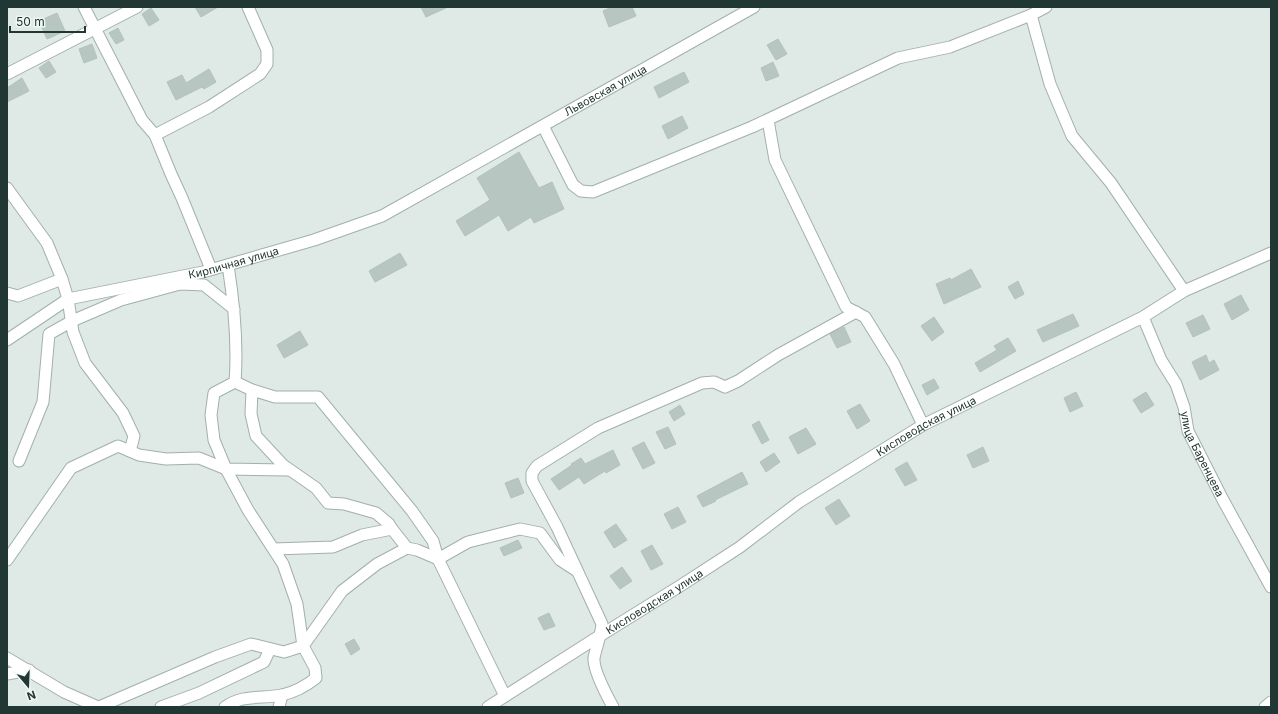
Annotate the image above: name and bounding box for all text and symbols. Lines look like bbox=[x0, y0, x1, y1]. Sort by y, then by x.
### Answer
scale bar bbox=[10, 8, 85, 34]
text: 50 m bbox=[16, 14, 45, 29]
street label: Львовская улица bbox=[562, 62, 649, 119]
street label: Кирпичная улица bbox=[187, 244, 280, 282]
street label: Кисловодская улица bbox=[874, 393, 978, 459]
street label: улица Баренцева bbox=[1178, 410, 1227, 499]
street label: Кисловодская улица bbox=[603, 566, 706, 637]
north arrow bbox=[8, 666, 48, 706]
text: N bbox=[25, 687, 38, 703]

